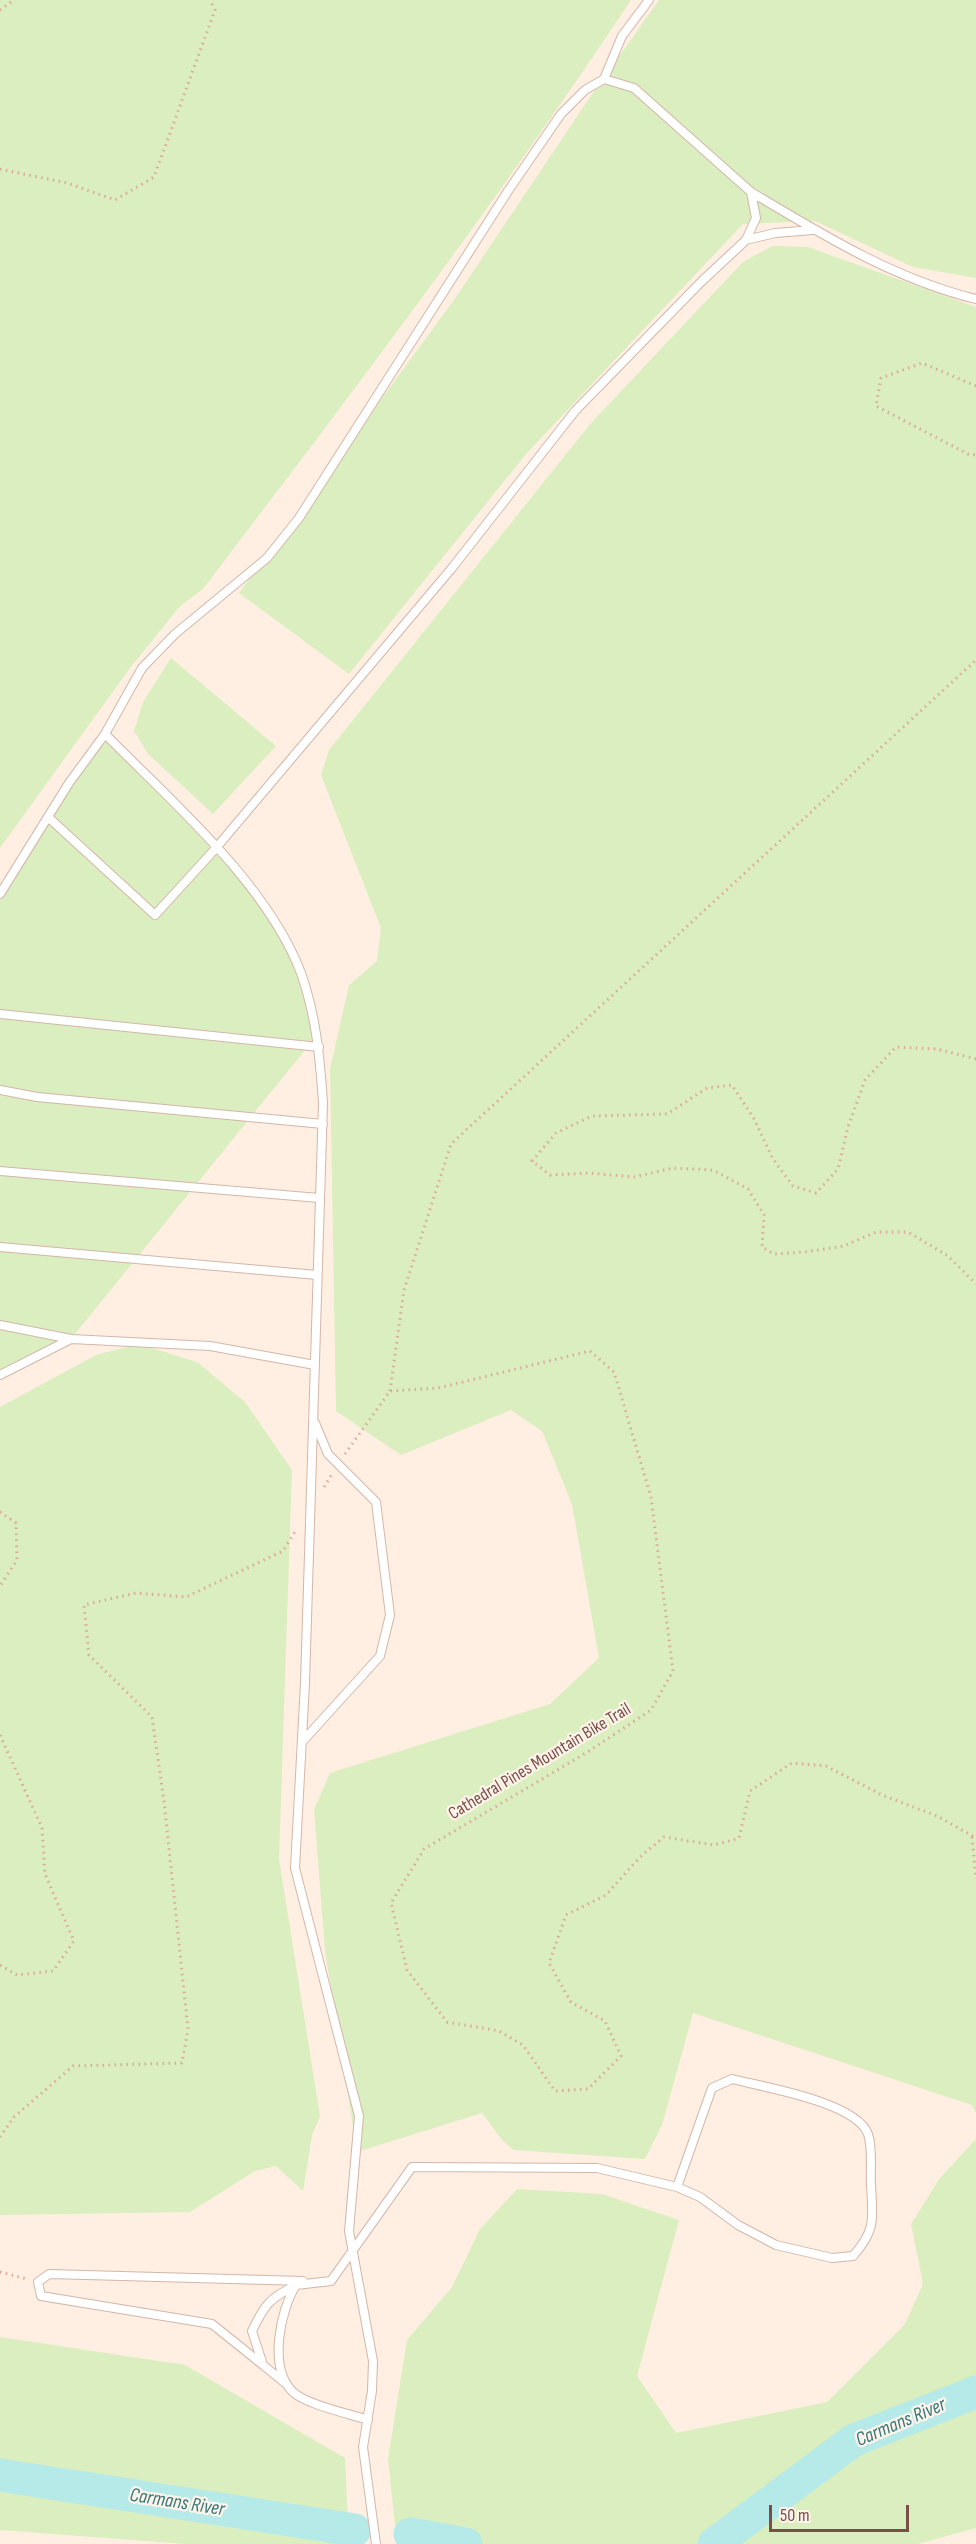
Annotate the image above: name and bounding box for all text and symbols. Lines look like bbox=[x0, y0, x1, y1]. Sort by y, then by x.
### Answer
street label: Cathedral Pines Mountain Bike Trail bbox=[445, 1699, 635, 1825]
water label: Carmans River bbox=[852, 2393, 950, 2453]
water label: Carmans River bbox=[128, 2484, 226, 2522]
scale bar bbox=[772, 2493, 912, 2531]
text: 50 m bbox=[780, 2505, 810, 2526]

